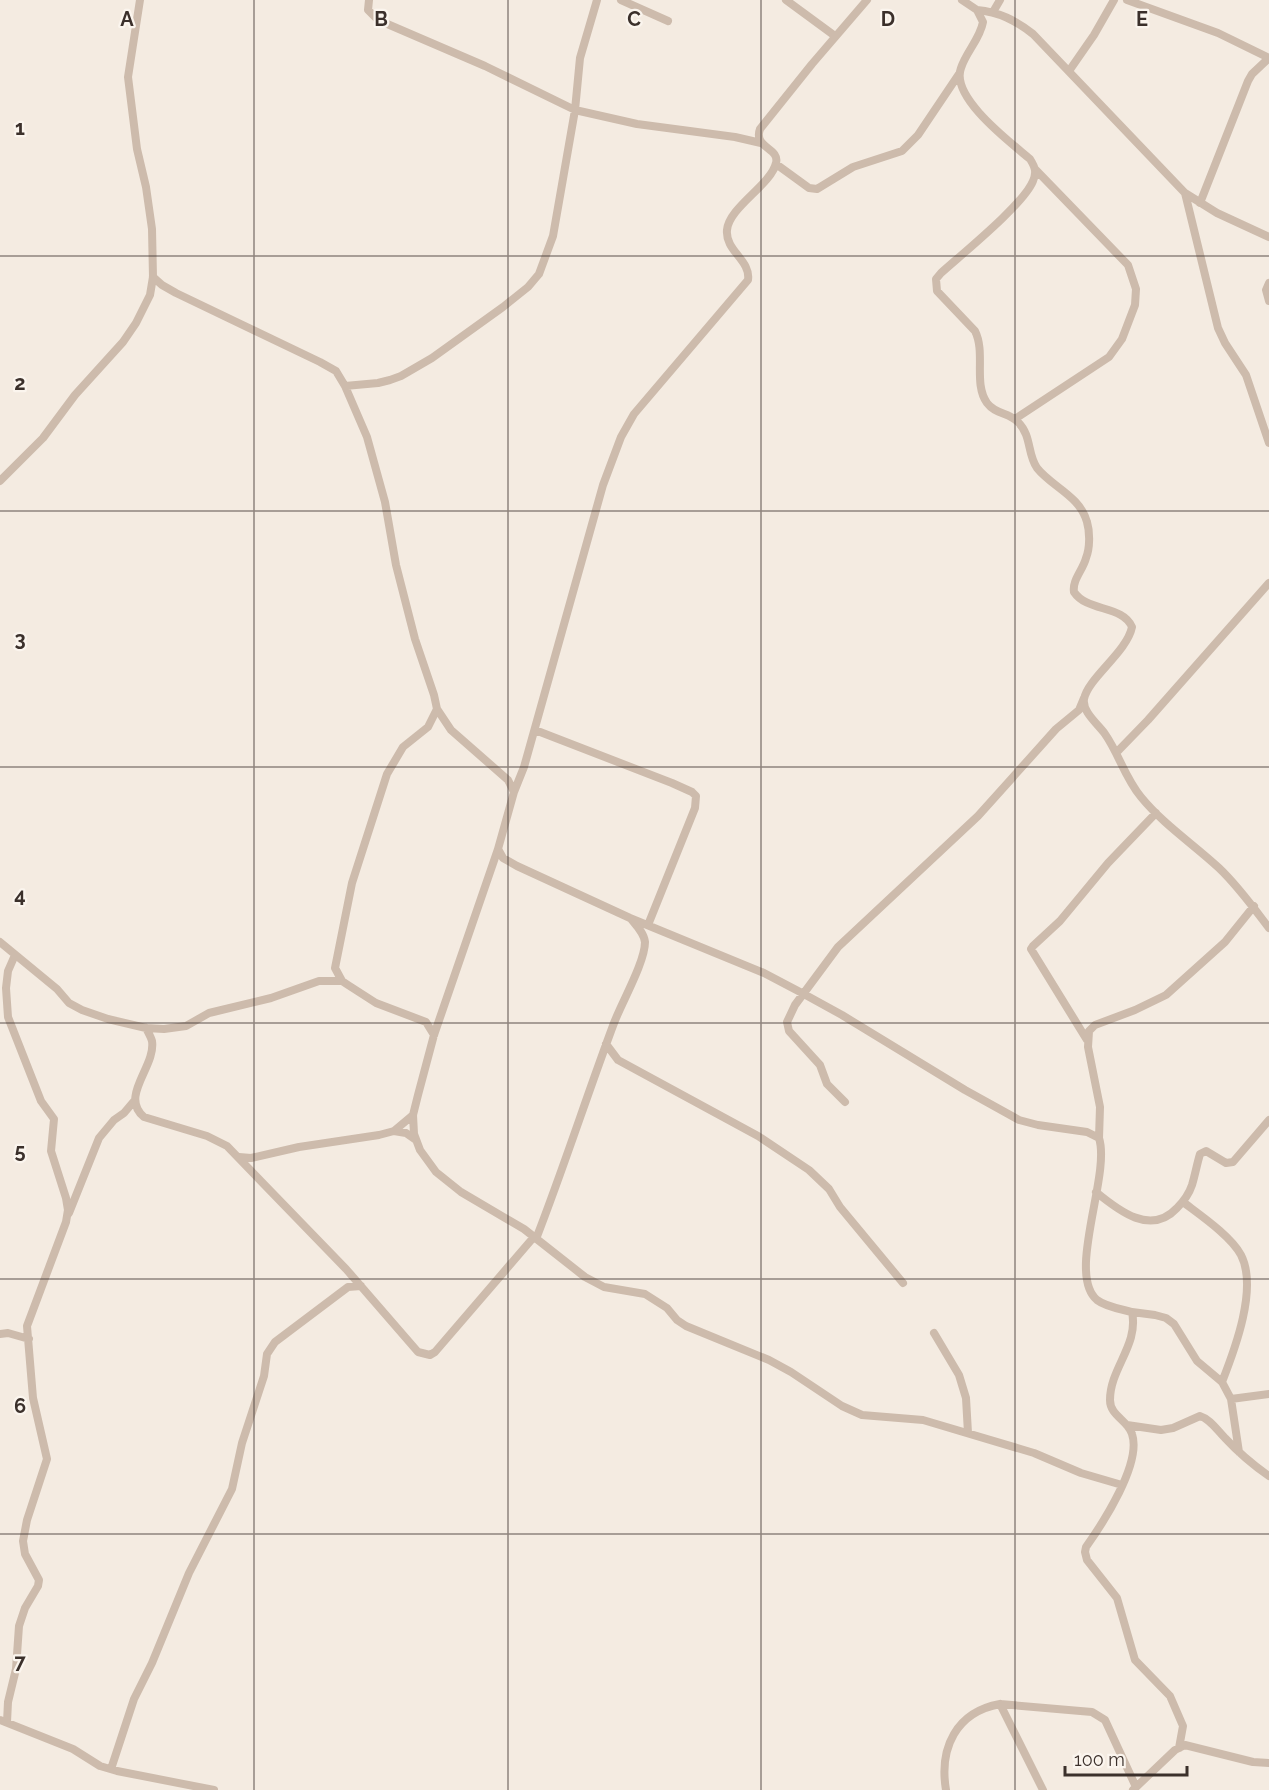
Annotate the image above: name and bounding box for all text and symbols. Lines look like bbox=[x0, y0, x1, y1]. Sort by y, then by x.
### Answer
text: A bbox=[120, 7, 134, 31]
text: B bbox=[374, 7, 388, 31]
text: C bbox=[627, 7, 641, 31]
text: D bbox=[881, 7, 895, 31]
text: E bbox=[1136, 7, 1148, 31]
text: 1 bbox=[15, 116, 25, 140]
text: 2 bbox=[14, 371, 26, 395]
text: 3 bbox=[14, 627, 26, 651]
text: 4 bbox=[14, 883, 26, 907]
text: 5 bbox=[14, 1139, 26, 1163]
text: 6 bbox=[14, 1394, 26, 1418]
text: 7 bbox=[14, 1650, 26, 1674]
scale bar bbox=[1065, 1739, 1186, 1777]
text: 100 m bbox=[1074, 1749, 1125, 1770]

